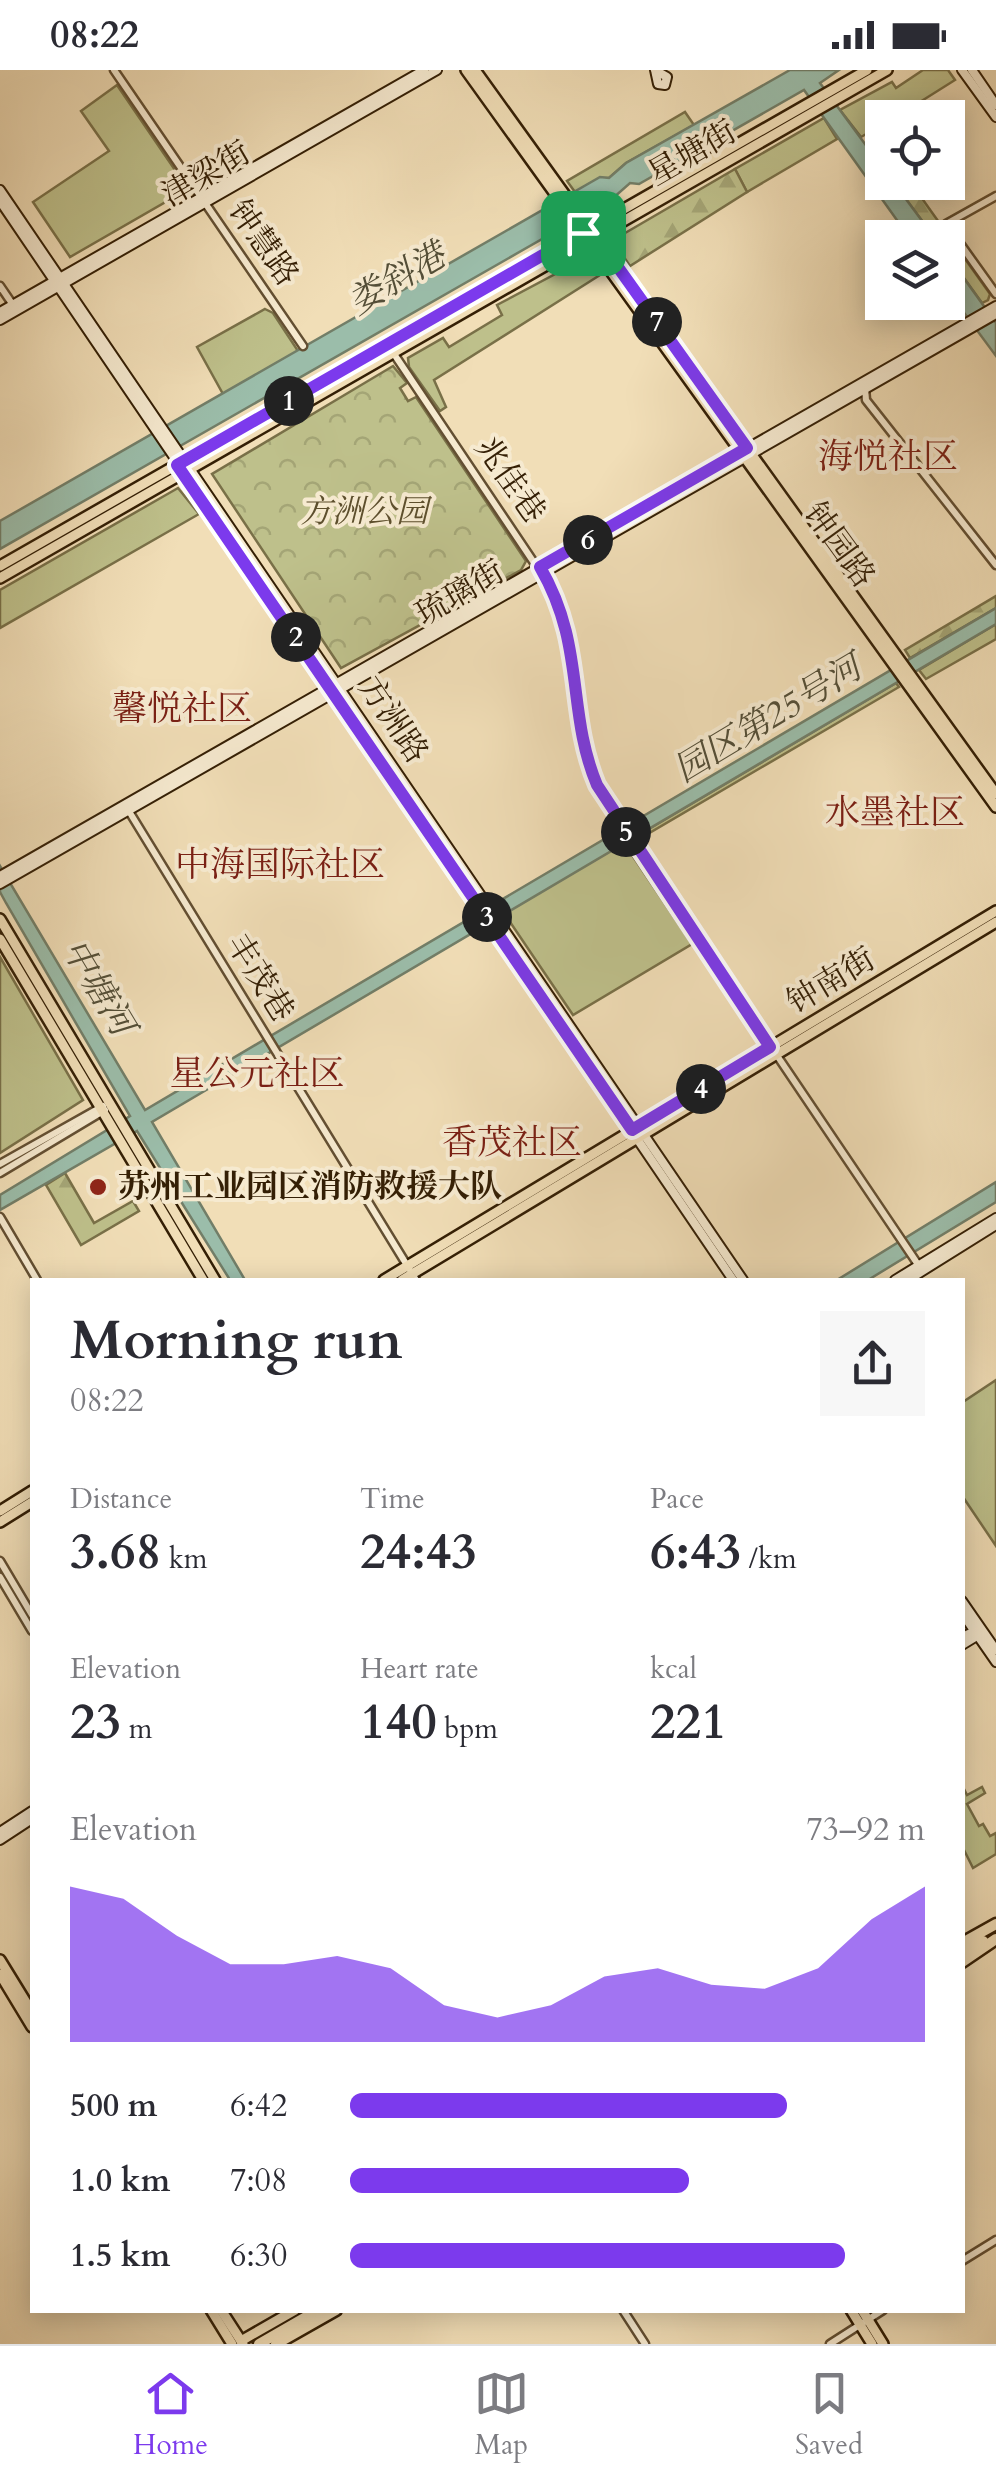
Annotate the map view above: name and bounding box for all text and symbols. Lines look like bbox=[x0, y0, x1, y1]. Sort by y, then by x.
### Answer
text: 08:22 bbox=[50, 9, 139, 61]
map controls bbox=[865, 100, 965, 320]
button: locate bbox=[865, 100, 965, 200]
street label: 星塘街 bbox=[639, 110, 745, 196]
street label: 津梁街 bbox=[153, 131, 259, 217]
street label: 钟慧路 bbox=[217, 191, 309, 295]
pin bbox=[541, 191, 626, 276]
icon: arrive bbox=[556, 206, 611, 261]
button: layers bbox=[865, 220, 965, 320]
water label: 娄斜港 bbox=[340, 230, 458, 326]
pin: 7 bbox=[632, 297, 682, 347]
text: 7 bbox=[650, 303, 664, 341]
pin: 1 bbox=[264, 376, 314, 426]
text: 1 bbox=[282, 382, 296, 420]
street label: 兆佳巷 bbox=[464, 428, 556, 532]
district label: 海悦社区 bbox=[818, 433, 958, 481]
park label: 方洲公园 bbox=[300, 490, 433, 534]
street label: 钟园路 bbox=[793, 493, 885, 597]
pin: 6 bbox=[563, 515, 613, 565]
text: 6 bbox=[581, 521, 595, 559]
street label: 琉璃街 bbox=[407, 550, 513, 636]
pin: 2 bbox=[271, 612, 321, 662]
text: 2 bbox=[289, 618, 303, 656]
water label: 园区第25号河 bbox=[665, 641, 876, 794]
street label: 方洲路 bbox=[348, 668, 438, 772]
district label: 馨悦社区 bbox=[112, 685, 252, 733]
district label: 水墨社区 bbox=[825, 789, 965, 837]
pin: 5 bbox=[601, 807, 651, 857]
text: 5 bbox=[619, 813, 633, 851]
district label: 中海国际社区 bbox=[175, 841, 385, 889]
pin: 3 bbox=[462, 892, 512, 942]
text: 3 bbox=[480, 898, 494, 936]
street label: 丰茂巷 bbox=[216, 926, 304, 1030]
water label: 中塘河 bbox=[50, 930, 149, 1049]
street label: 钟南街 bbox=[779, 937, 883, 1025]
district label: 星公元社区 bbox=[169, 1050, 345, 1098]
pin: 4 bbox=[676, 1064, 726, 1114]
text: 4 bbox=[694, 1070, 708, 1108]
district label: 香茂社区 bbox=[442, 1119, 582, 1167]
place label: 苏州工业园区消防救援大队 bbox=[118, 1165, 502, 1209]
marker: 苏州工业园区消防救援大队 bbox=[87, 1176, 109, 1198]
text: Morning run bbox=[70, 1304, 403, 1378]
button: share bbox=[820, 1311, 925, 1416]
text: 08:22 bbox=[70, 1379, 144, 1423]
text: Distance bbox=[70, 1480, 172, 1518]
text: Time bbox=[360, 1480, 425, 1518]
text: Pace bbox=[650, 1480, 704, 1518]
text: 3.68 bbox=[70, 1518, 161, 1586]
text: 24:43 bbox=[360, 1518, 477, 1586]
text: 6:43 bbox=[650, 1518, 741, 1586]
text: km bbox=[161, 1540, 208, 1578]
text: /km bbox=[741, 1540, 797, 1578]
text: Elevation bbox=[70, 1650, 181, 1688]
text: Heart rate bbox=[360, 1650, 479, 1688]
text: kcal bbox=[650, 1650, 697, 1688]
text: 23 bbox=[70, 1688, 121, 1756]
text: 140 bbox=[360, 1688, 437, 1756]
text: 221 bbox=[650, 1688, 727, 1756]
text: m bbox=[121, 1710, 152, 1748]
text: bpm bbox=[437, 1710, 498, 1748]
text: Elevation bbox=[70, 1808, 197, 1852]
text: 73–92 m bbox=[806, 1808, 925, 1852]
text: 500 m bbox=[70, 2084, 157, 2128]
text: 6:42 bbox=[230, 2084, 287, 2128]
text: 1.0 km bbox=[70, 2159, 170, 2203]
text: 7:08 bbox=[230, 2159, 287, 2203]
text: 1.5 km bbox=[70, 2234, 170, 2278]
text: 6:30 bbox=[230, 2234, 287, 2278]
tab: Home bbox=[133, 2366, 208, 2464]
tab: Map bbox=[474, 2366, 529, 2464]
tab: Saved bbox=[795, 2366, 863, 2464]

